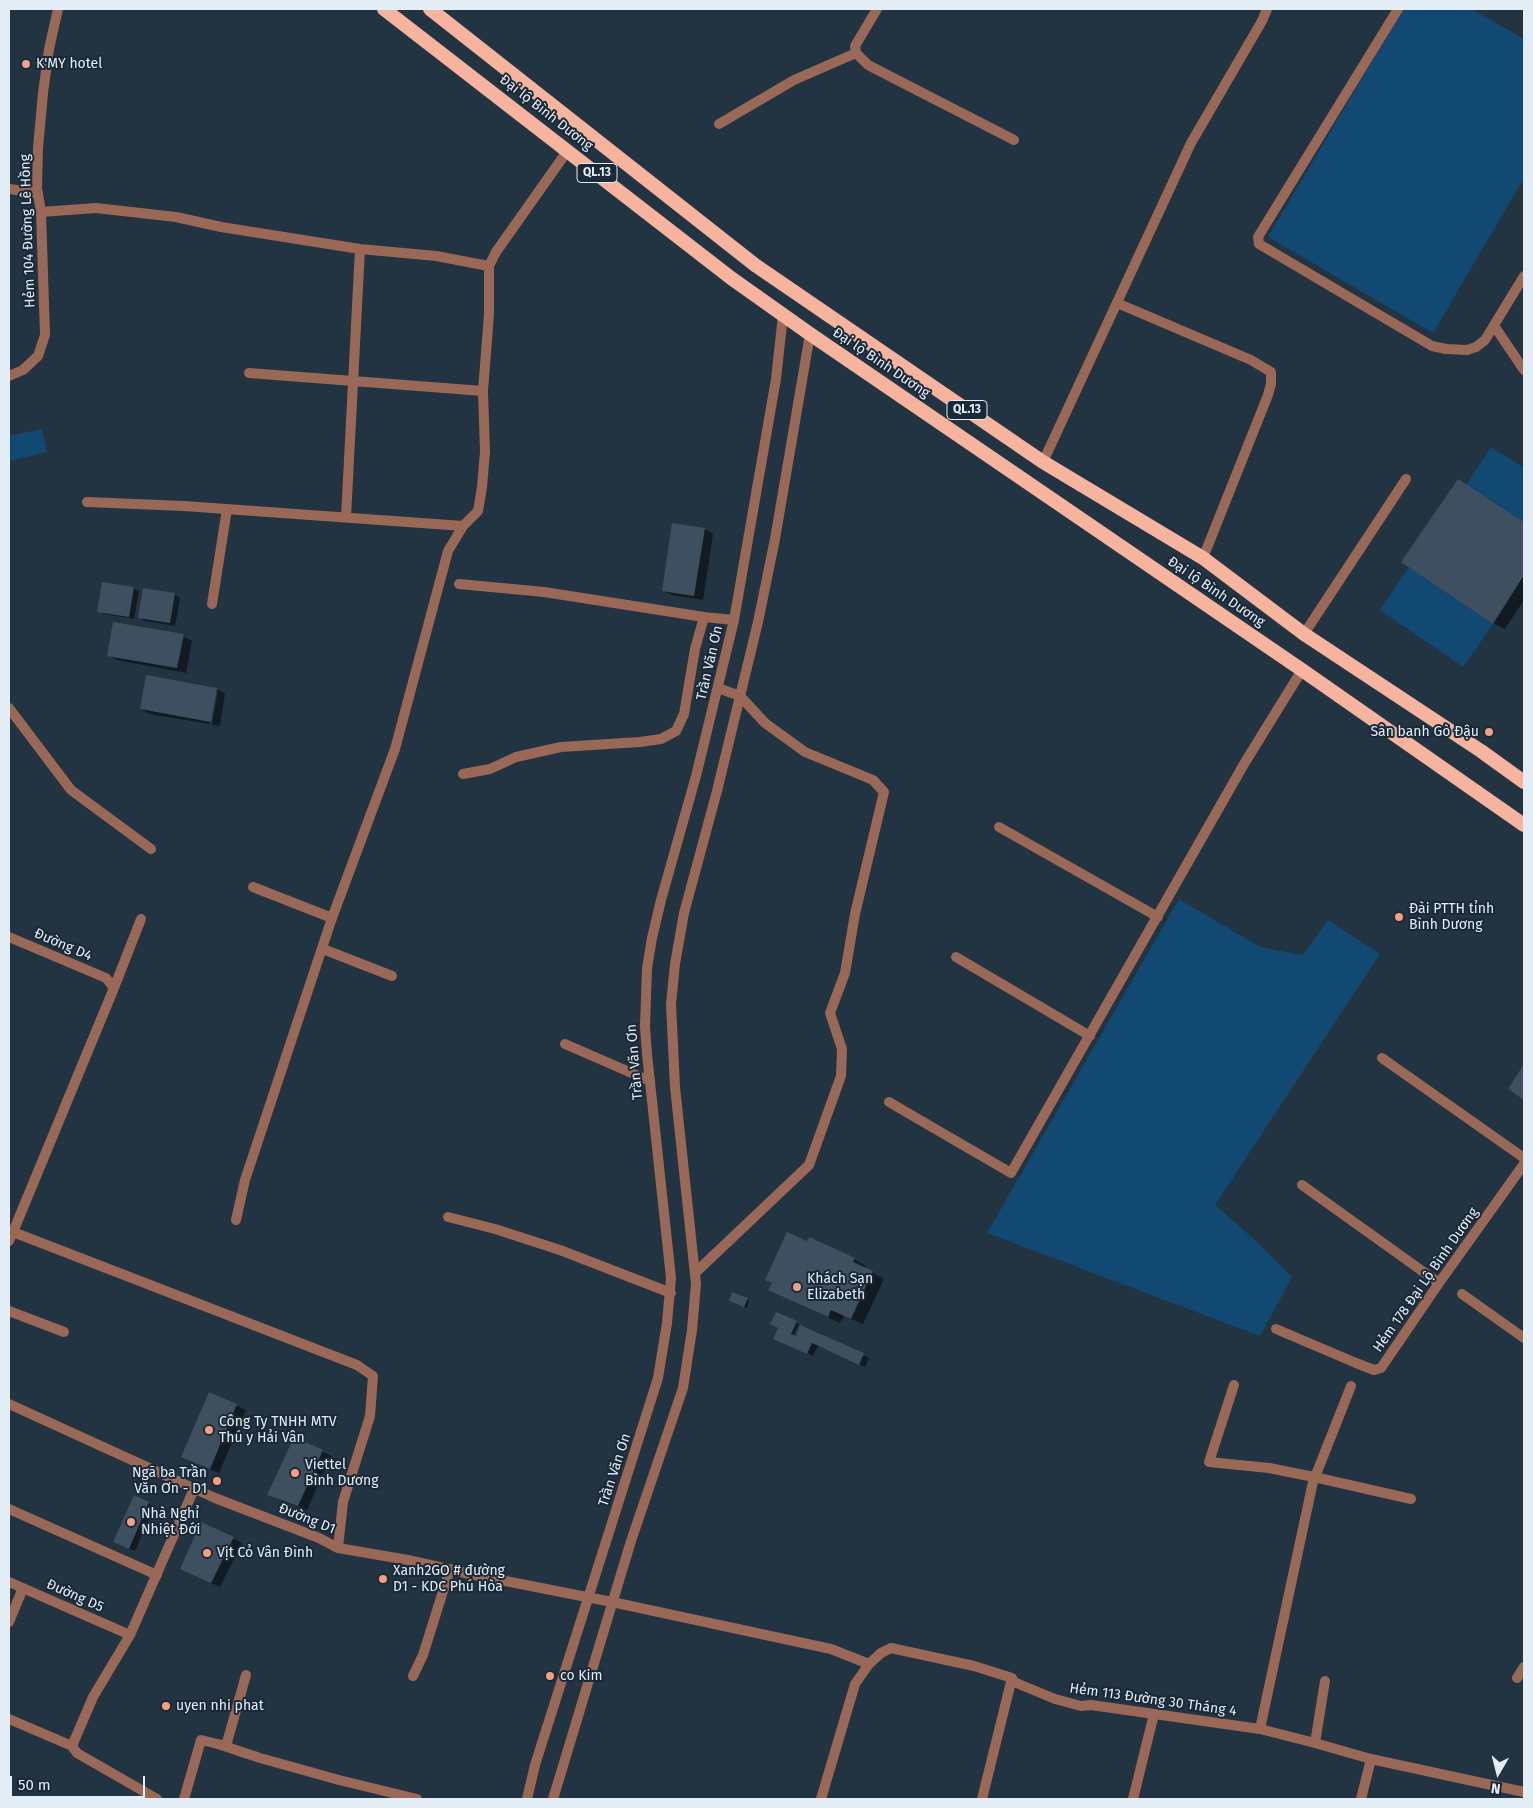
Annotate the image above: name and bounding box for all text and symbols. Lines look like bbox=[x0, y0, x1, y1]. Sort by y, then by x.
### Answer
place label: K'MY hotel bbox=[36, 56, 102, 72]
marker: K'MY hotel bbox=[20, 58, 32, 70]
street label: Đại lộ Bình Dương bbox=[496, 71, 596, 155]
street label: Hẻm 104 Đường Lê Hồng bbox=[17, 154, 39, 308]
road number: QL.13 bbox=[577, 164, 617, 182]
street label: Đại lộ Bình Dương bbox=[829, 324, 933, 402]
road number: QL.13 bbox=[947, 400, 987, 420]
street label: Đại lộ Bình Dương bbox=[1164, 553, 1268, 631]
street label: Trần Văn Ơn bbox=[693, 624, 727, 702]
place label: Sân banh Gò Đậu bbox=[1370, 724, 1479, 740]
marker: Sân banh Gò Đậu bbox=[1483, 726, 1495, 738]
place label: Đài PTTH tỉnh Bình Dương bbox=[1409, 901, 1494, 934]
marker: Đài PTTH tỉnh Bình Dương bbox=[1393, 911, 1405, 923]
street label: Đường D4 bbox=[32, 925, 94, 965]
street label: Trần Văn Ơn bbox=[623, 1023, 647, 1101]
street label: Hẻm 178 Đại Lộ Bình Dương bbox=[1370, 1204, 1482, 1356]
place label: Khách Sạn Elizabeth bbox=[807, 1271, 873, 1304]
marker: Khách Sạn Elizabeth bbox=[791, 1281, 803, 1293]
place label: Công Ty TNHH MTV Thú y Hải Vân bbox=[219, 1414, 336, 1446]
marker: Công Ty TNHH MTV Thú y Hải Vân bbox=[203, 1424, 215, 1436]
street label: Trần Văn Ơn bbox=[595, 1431, 635, 1509]
place label: Viettel Bình Dương bbox=[305, 1457, 379, 1490]
place label: Ngã ba Trần Văn Ơn - D1 bbox=[132, 1465, 207, 1498]
marker: Viettel Bình Dương bbox=[289, 1467, 301, 1479]
marker: Ngã ba Trần Văn Ơn - D1 bbox=[211, 1475, 223, 1487]
street label: Đường D1 bbox=[276, 1500, 338, 1538]
place label: Nhà Nghỉ Nhiệt Đới bbox=[141, 1506, 201, 1538]
marker: Nhà Nghỉ Nhiệt Đới bbox=[125, 1516, 137, 1528]
place label: Vịt Cỏ Vân Đình bbox=[217, 1545, 313, 1561]
marker: Vịt Cỏ Vân Đình bbox=[201, 1547, 213, 1559]
place label: Xanh2GO # đường D1 - KDC Phú Hòa bbox=[393, 1563, 505, 1595]
marker: Xanh2GO # đường D1 - KDC Phú Hòa bbox=[377, 1573, 389, 1585]
street label: Đường D5 bbox=[44, 1576, 106, 1616]
place label: co Kim bbox=[560, 1668, 602, 1684]
marker: co Kim bbox=[544, 1670, 556, 1682]
street label: Hẻm 113 Đường 30 Tháng 4 bbox=[1068, 1680, 1238, 1720]
place label: uyen nhi phat bbox=[176, 1698, 264, 1714]
marker: uyen nhi phat bbox=[160, 1700, 172, 1712]
north arrow bbox=[1473, 1748, 1523, 1798]
scale bar bbox=[12, 1766, 148, 1798]
text: 50 m bbox=[18, 1776, 51, 1794]
text: N bbox=[1490, 1779, 1502, 1797]

